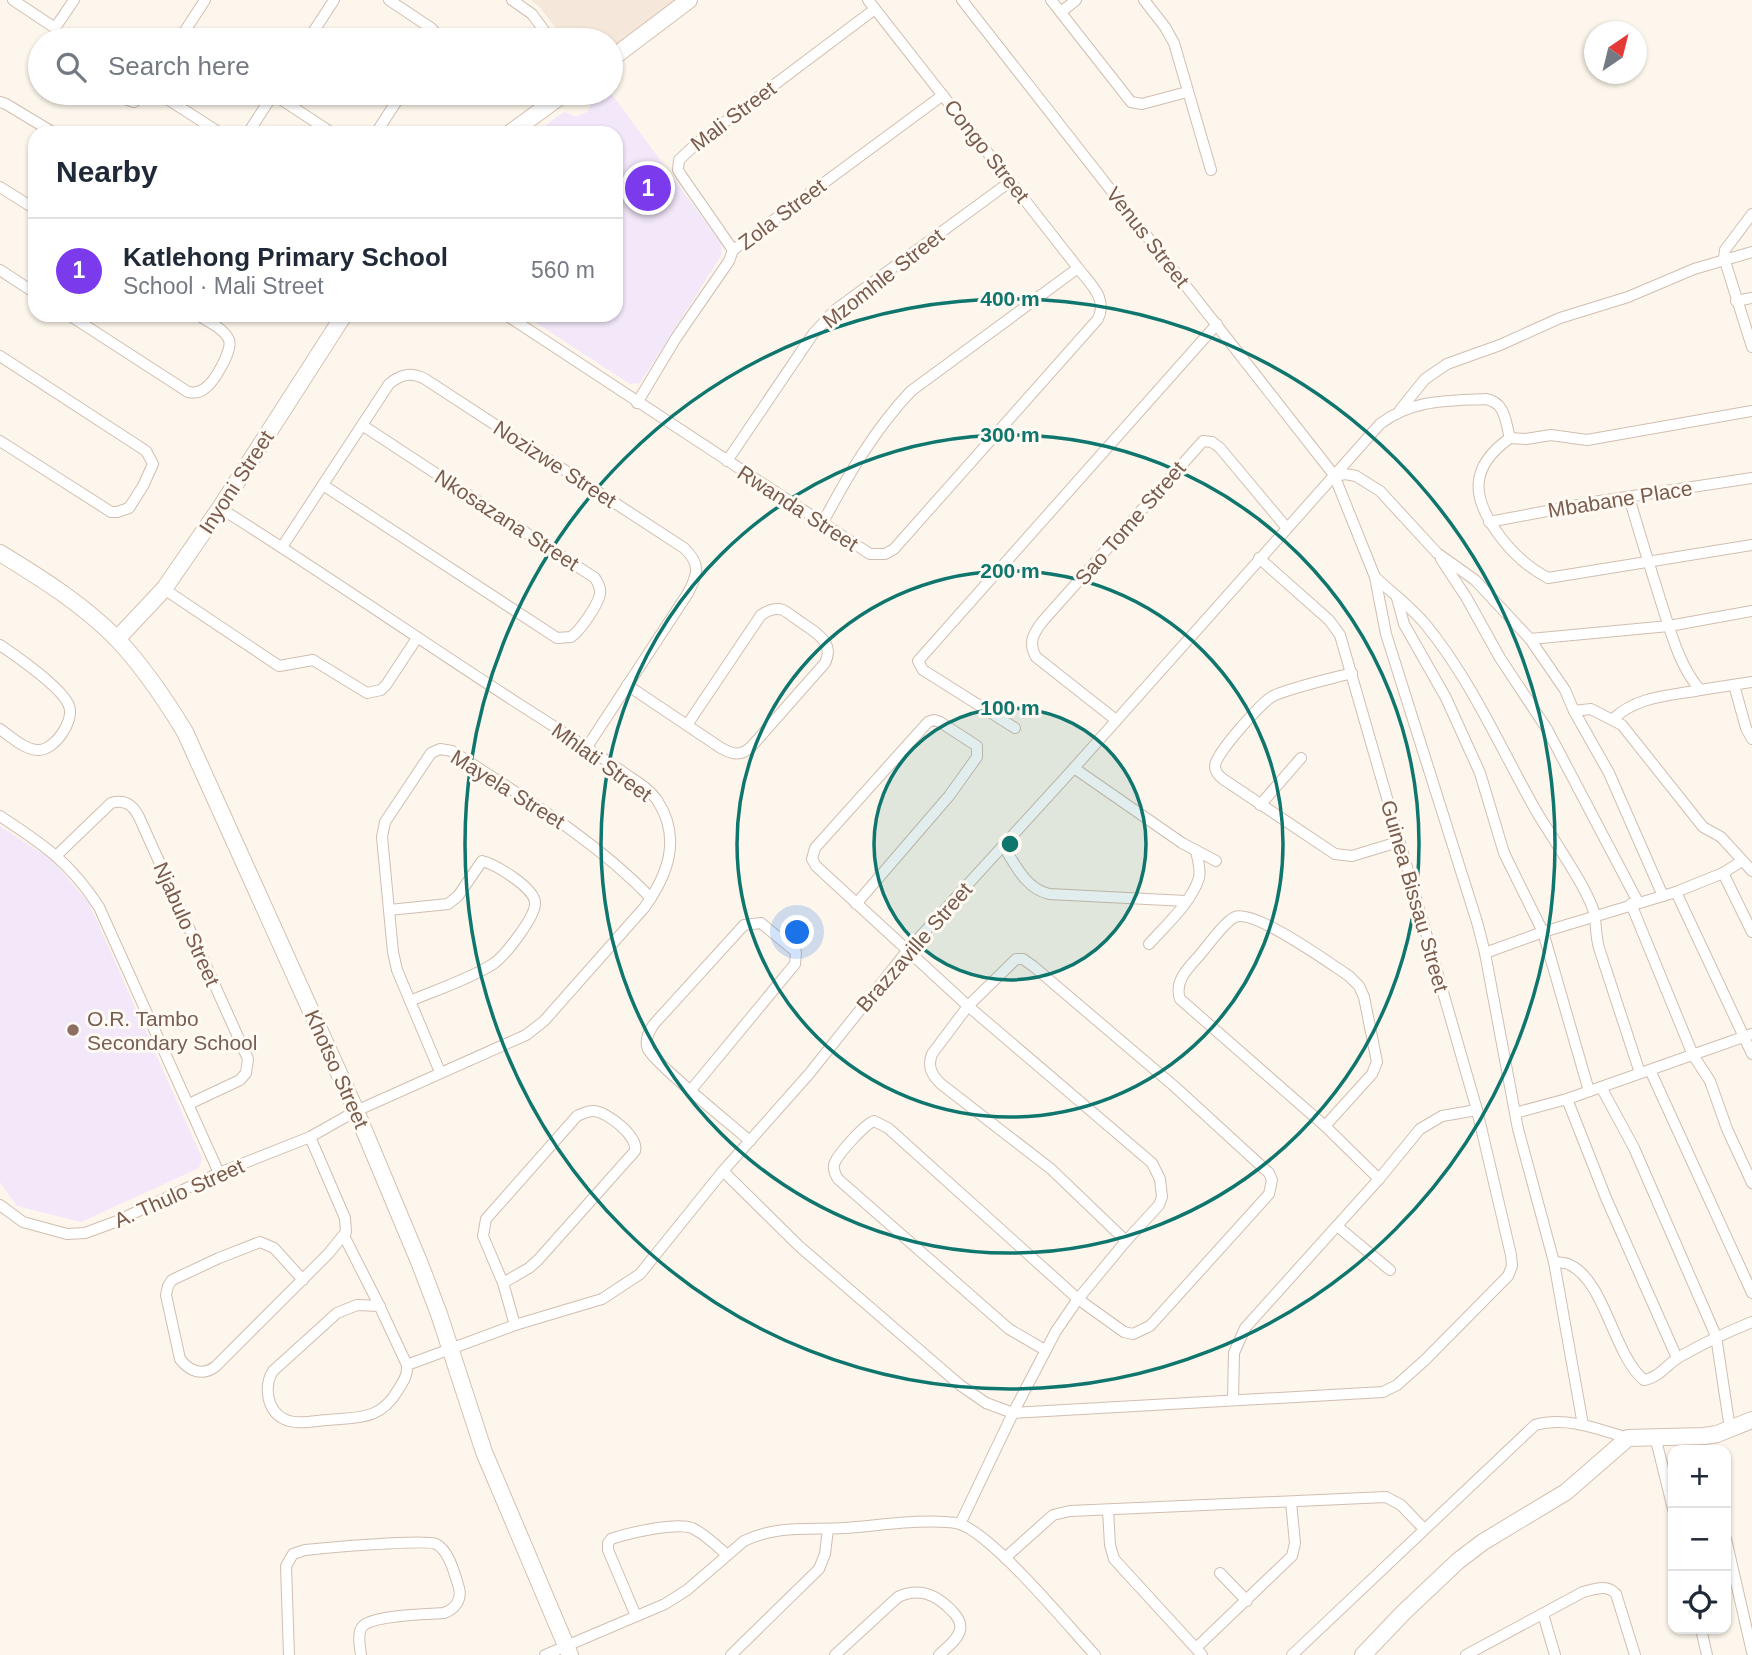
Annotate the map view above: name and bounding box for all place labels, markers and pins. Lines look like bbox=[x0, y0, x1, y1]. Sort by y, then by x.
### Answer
pin: 1 bbox=[625, 162, 671, 214]
centre of rings bbox=[998, 832, 1022, 856]
place label: O.R. Tambo Secondary School bbox=[87, 1007, 257, 1054]
marker: O.R. Tambo Secondary School bbox=[65, 1022, 81, 1038]

